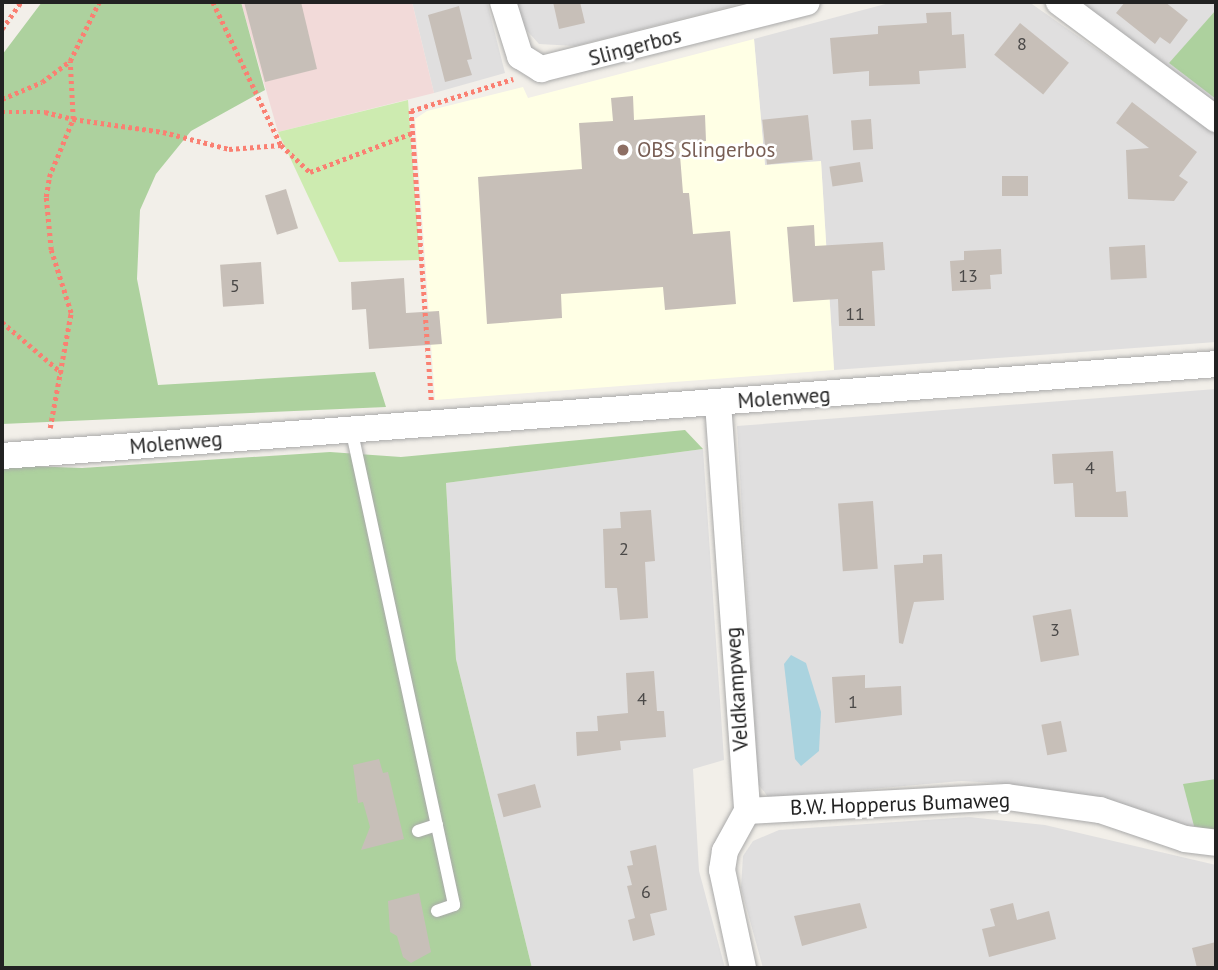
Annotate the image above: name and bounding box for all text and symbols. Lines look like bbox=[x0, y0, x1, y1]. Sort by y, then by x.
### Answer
street label: Slingerbos bbox=[586, 23, 684, 71]
house number: 8 bbox=[1017, 33, 1027, 55]
place label: OBS Slingerbos bbox=[637, 137, 775, 163]
marker: OBS Slingerbos bbox=[615, 142, 631, 158]
house number: 13 bbox=[958, 265, 978, 287]
house number: 5 bbox=[230, 275, 240, 297]
house number: 11 bbox=[845, 303, 865, 325]
street label: Molenweg bbox=[737, 382, 831, 414]
street label: Molenweg bbox=[129, 426, 223, 460]
house number: 4 bbox=[1085, 457, 1095, 479]
house number: 2 bbox=[619, 538, 629, 560]
house number: 3 bbox=[1050, 619, 1060, 641]
street label: Veldkampweg bbox=[720, 626, 754, 752]
house number: 4 bbox=[637, 688, 647, 710]
house number: 1 bbox=[848, 691, 858, 713]
street label: B.W. Hopperus Bumaweg bbox=[789, 788, 1011, 820]
house number: 6 bbox=[641, 881, 651, 903]

